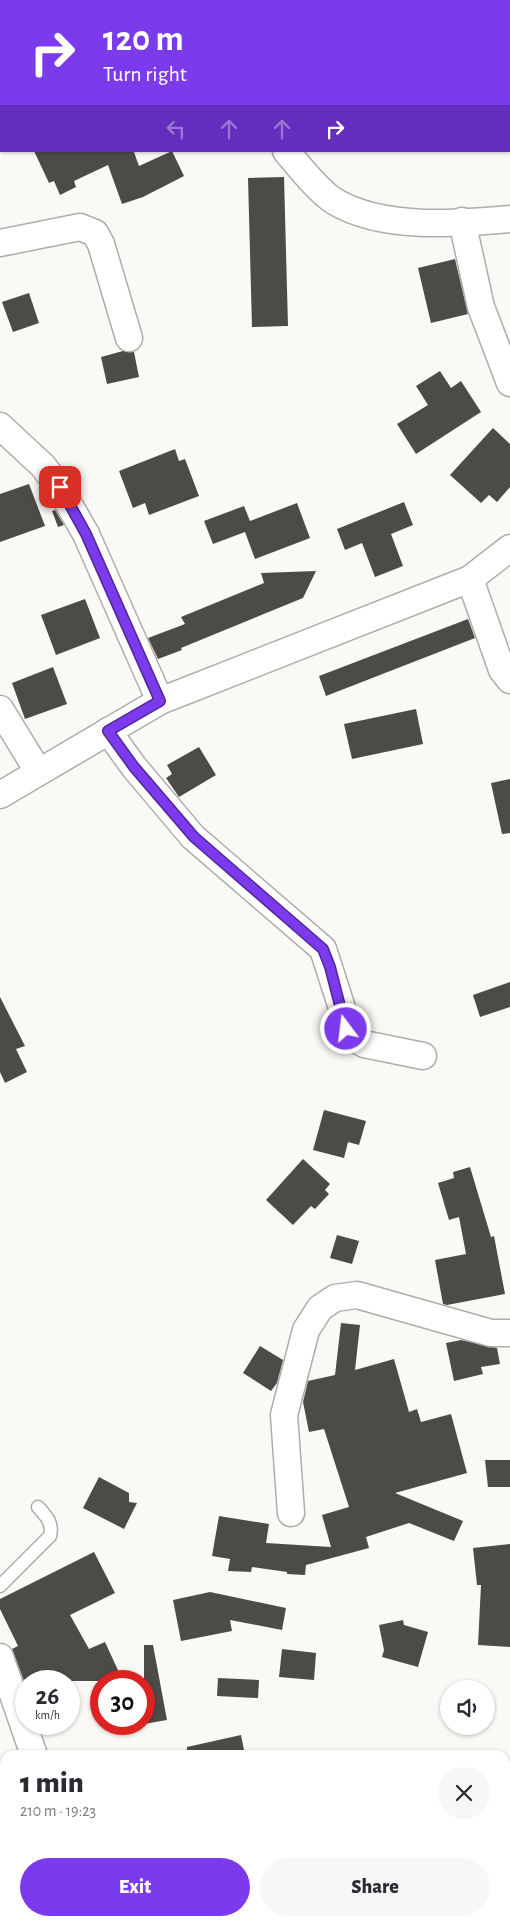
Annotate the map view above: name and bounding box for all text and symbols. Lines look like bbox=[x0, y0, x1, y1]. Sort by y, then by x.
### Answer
icon: right bbox=[20, 20, 85, 85]
text: 120 m bbox=[103, 22, 184, 57]
text: Turn right bbox=[103, 63, 187, 85]
icon: left bbox=[162, 115, 190, 143]
icon: ahead bbox=[215, 115, 243, 143]
icon: ahead bbox=[268, 115, 296, 143]
icon: right bbox=[321, 115, 349, 143]
pin bbox=[39, 466, 81, 508]
icon: arrive bbox=[46, 473, 74, 501]
position arrow bbox=[319, 1002, 371, 1054]
speed limit sign: 30 bbox=[90, 1670, 155, 1735]
map controls bbox=[440, 1680, 495, 1735]
button: sound bbox=[440, 1680, 495, 1735]
text: 26 bbox=[36, 1684, 59, 1709]
text: km/h bbox=[35, 1709, 60, 1721]
button: close bbox=[438, 1767, 490, 1819]
text: 1 min bbox=[20, 1768, 84, 1798]
text: 210 m · 19:23 bbox=[20, 1803, 96, 1819]
button: Exit bbox=[20, 1858, 250, 1916]
button: Share bbox=[260, 1858, 490, 1916]

